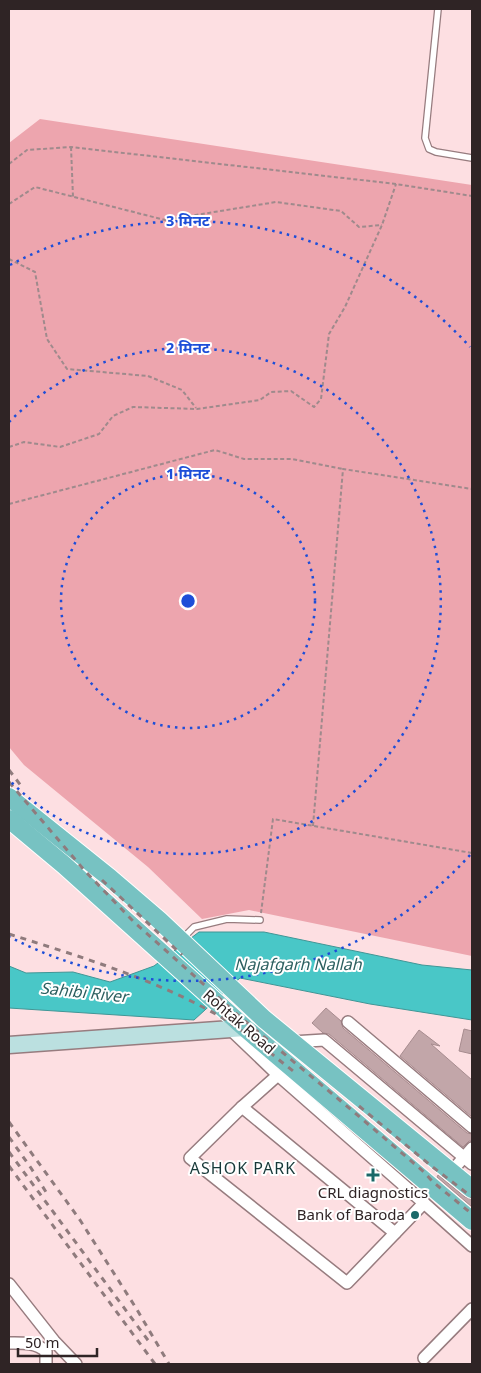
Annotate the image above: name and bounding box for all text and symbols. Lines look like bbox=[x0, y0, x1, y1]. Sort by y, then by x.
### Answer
text: 3 मिनट bbox=[166, 213, 211, 232]
text: 2 मिनट bbox=[166, 340, 211, 359]
text: 1 मिनट bbox=[166, 466, 211, 485]
centre of rings bbox=[179, 592, 197, 610]
water label: Najafgarh Nallah bbox=[234, 956, 363, 977]
water label: Sahibi River bbox=[39, 979, 131, 1010]
street label: Rohtak Road bbox=[198, 987, 278, 1060]
district label: ASHOK PARK bbox=[190, 1160, 296, 1181]
marker: CRL diagnostics bbox=[366, 1168, 380, 1182]
place label: CRL diagnostics bbox=[318, 1185, 428, 1204]
place label: Bank of Baroda bbox=[297, 1207, 405, 1226]
marker: Bank of Baroda bbox=[409, 1209, 421, 1221]
scale bar bbox=[18, 1326, 96, 1358]
text: 50 m bbox=[25, 1335, 59, 1354]

